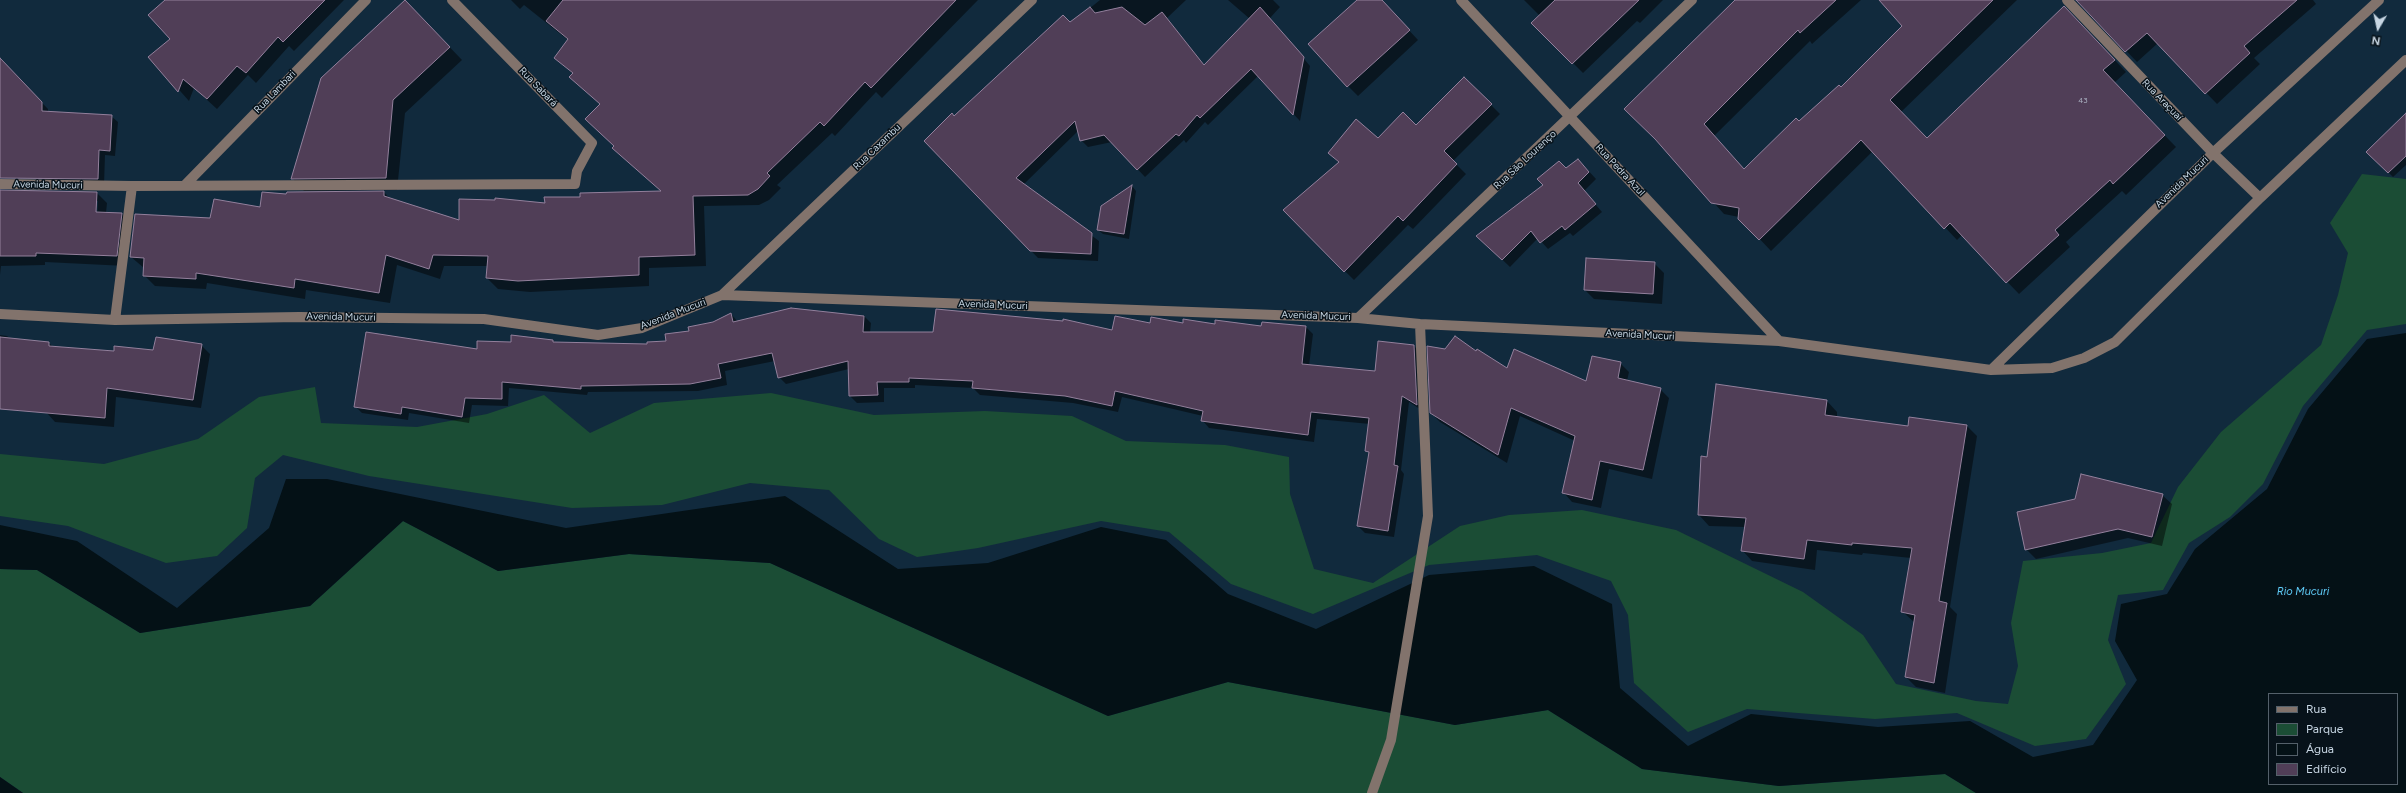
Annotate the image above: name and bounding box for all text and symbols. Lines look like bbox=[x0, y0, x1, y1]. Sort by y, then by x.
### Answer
north arrow bbox=[2358, 8, 2398, 48]
text: N bbox=[2371, 33, 2381, 47]
street label: Rua Sabará bbox=[516, 65, 560, 109]
street label: Rua Lambari bbox=[252, 68, 298, 116]
street label: Rua Araçuaí bbox=[2139, 77, 2185, 123]
house number: 43 bbox=[2078, 96, 2088, 106]
street label: Rua Caxambu bbox=[851, 121, 903, 173]
street label: Rua São Lourenço bbox=[1491, 128, 1559, 192]
street label: Rua Pedra Azul bbox=[1593, 141, 1647, 199]
street label: Avenida Mucuri bbox=[2153, 154, 2211, 210]
street label: Avenida Mucuri bbox=[13, 178, 83, 192]
street label: Avenida Mucuri bbox=[639, 296, 707, 332]
street label: Avenida Mucuri bbox=[958, 298, 1028, 312]
street label: Avenida Mucuri bbox=[1281, 309, 1351, 323]
street label: Avenida Mucuri bbox=[306, 310, 376, 324]
street label: Avenida Mucuri bbox=[1605, 327, 1675, 343]
water label: Rio Mucuri bbox=[2277, 585, 2329, 599]
legend bbox=[2268, 693, 2398, 785]
text: Rua bbox=[2306, 702, 2326, 716]
text: Parque bbox=[2306, 722, 2343, 736]
text: Água bbox=[2306, 742, 2334, 756]
text: Edifício bbox=[2306, 762, 2346, 776]

